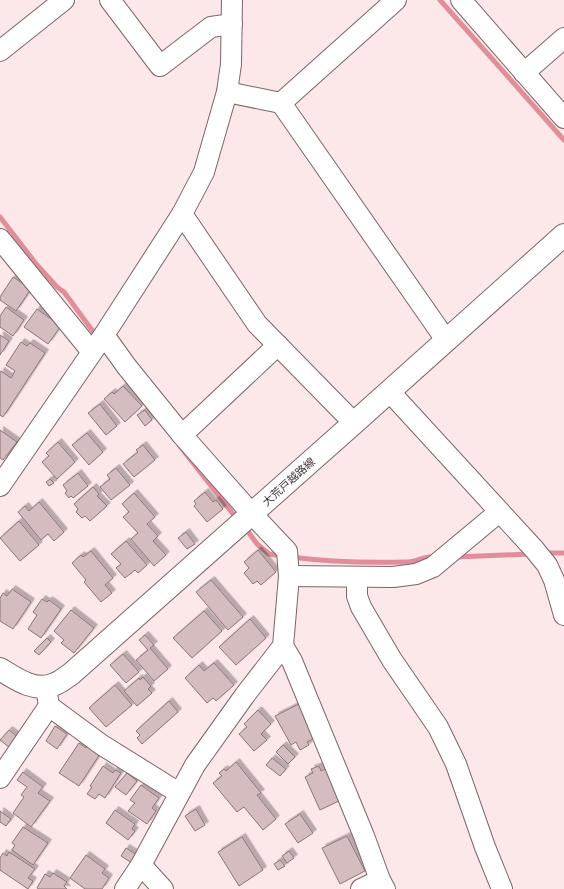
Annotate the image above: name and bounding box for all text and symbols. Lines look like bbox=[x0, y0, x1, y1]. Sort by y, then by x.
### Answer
street label: 大荒戸越路線 bbox=[260, 455, 318, 509]

